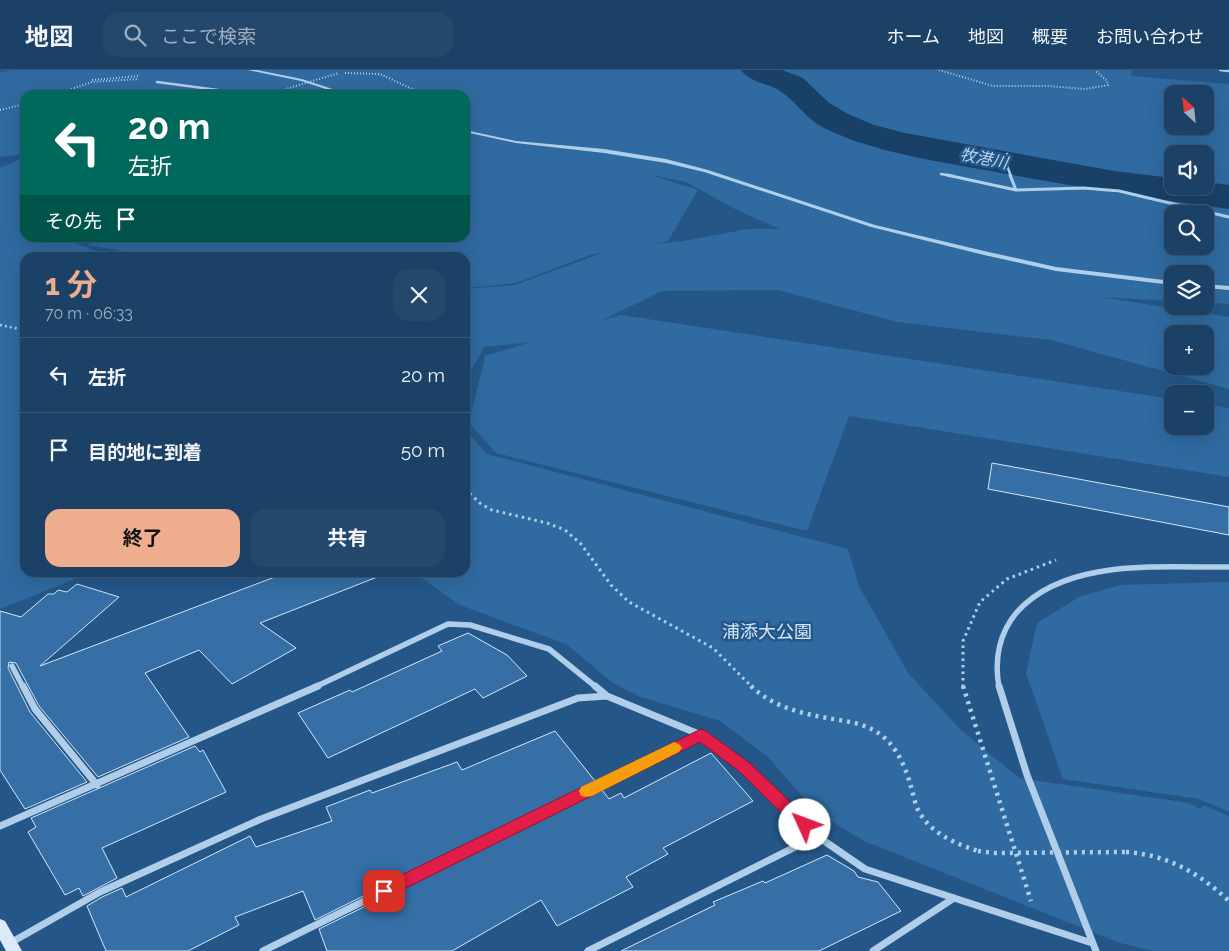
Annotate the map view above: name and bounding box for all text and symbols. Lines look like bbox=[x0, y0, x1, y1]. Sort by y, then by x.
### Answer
search box bbox=[103, 12, 453, 57]
icon: search bbox=[121, 21, 149, 49]
text: 地図 bbox=[25, 22, 73, 51]
text: ここで検索 bbox=[161, 25, 256, 47]
text: ホーム bbox=[887, 26, 940, 47]
text: 地図 bbox=[968, 26, 1004, 47]
text: 概要 bbox=[1032, 26, 1068, 47]
text: お問い合わせ bbox=[1096, 26, 1204, 47]
north arrow bbox=[1164, 85, 1214, 135]
map controls bbox=[1164, 85, 1214, 435]
text: 20 m bbox=[128, 106, 210, 147]
icon: left bbox=[45, 110, 110, 175]
water label: 牧港川 bbox=[959, 145, 1011, 173]
button: sound bbox=[1164, 145, 1214, 195]
text: 左折 bbox=[128, 153, 172, 179]
icon: arrive bbox=[112, 205, 140, 233]
button: search bbox=[1164, 205, 1214, 255]
text: その先 bbox=[45, 210, 102, 232]
button: layers bbox=[1164, 265, 1214, 315]
text: 1 分 bbox=[45, 267, 97, 302]
button: close bbox=[393, 269, 445, 321]
text: 70 m · 06:33 bbox=[45, 304, 133, 323]
button: + bbox=[1164, 325, 1214, 375]
icon: left bbox=[45, 361, 73, 389]
text: 20 m bbox=[401, 364, 445, 386]
text: 左折 bbox=[88, 366, 126, 388]
button: − bbox=[1164, 385, 1214, 435]
icon: arrive bbox=[45, 436, 73, 464]
text: 50 m bbox=[401, 439, 445, 461]
text: 目的地に到着 bbox=[88, 441, 202, 463]
button: 終了 bbox=[45, 509, 240, 567]
button: 共有 bbox=[250, 509, 445, 567]
park label: 浦添大公園 bbox=[722, 621, 812, 642]
position arrow bbox=[778, 798, 830, 850]
pin bbox=[363, 870, 405, 912]
icon: arrive bbox=[370, 877, 398, 905]

